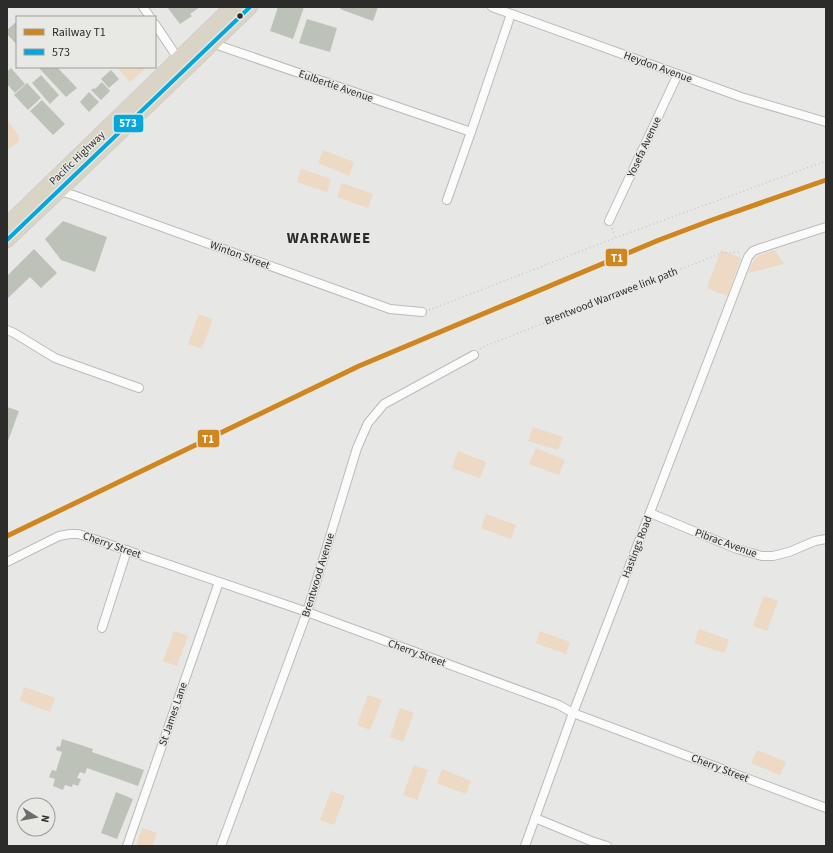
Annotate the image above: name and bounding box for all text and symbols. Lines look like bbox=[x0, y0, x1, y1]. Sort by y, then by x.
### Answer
unlabelled marker bbox=[235, 11, 245, 21]
legend bbox=[16, 16, 156, 68]
text: Railway T1 bbox=[52, 24, 106, 41]
text: 573 bbox=[52, 44, 70, 61]
street label: Heydon Avenue bbox=[622, 48, 695, 87]
street label: Eulbertie Avenue bbox=[297, 66, 376, 106]
line badge: 573 bbox=[113, 114, 144, 133]
street label: Yosefa Avenue bbox=[623, 114, 665, 181]
text: 573 bbox=[119, 116, 137, 131]
street label: Pacific Highway bbox=[46, 128, 108, 188]
district label: WARRAWEE bbox=[287, 228, 371, 249]
street label: Winton Street bbox=[208, 237, 272, 273]
line badge: T1 bbox=[605, 248, 628, 267]
text: T1 bbox=[611, 251, 623, 266]
street label: Brentwood Warrawee link path bbox=[542, 264, 680, 328]
line badge: T1 bbox=[197, 429, 220, 448]
text: T1 bbox=[202, 432, 214, 447]
street label: Hastings Road bbox=[618, 514, 656, 580]
street label: Pibrac Avenue bbox=[693, 525, 760, 561]
street label: Cherry Street bbox=[81, 528, 143, 562]
street label: Brentwood Avenue bbox=[298, 531, 338, 619]
street label: Cherry Street bbox=[386, 636, 448, 670]
street label: St James Lane bbox=[155, 680, 191, 748]
street label: Cherry Street bbox=[689, 750, 751, 786]
north arrow bbox=[16, 797, 56, 837]
text: N bbox=[37, 814, 53, 824]

